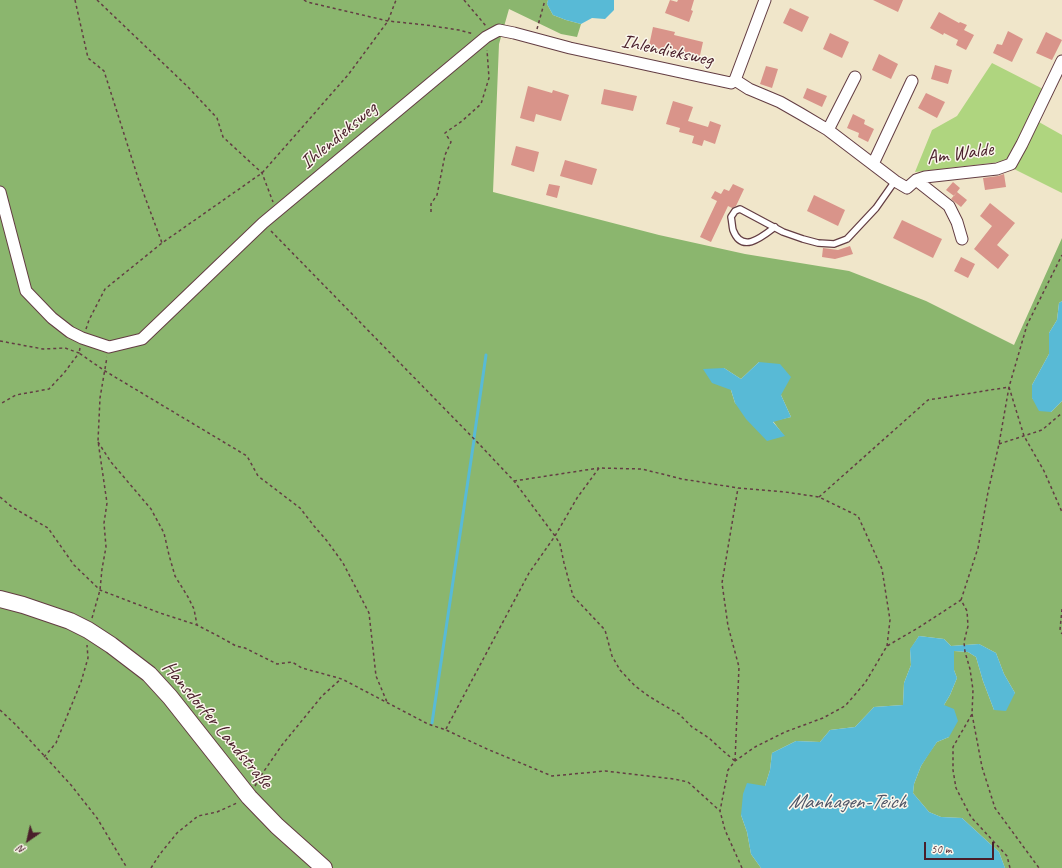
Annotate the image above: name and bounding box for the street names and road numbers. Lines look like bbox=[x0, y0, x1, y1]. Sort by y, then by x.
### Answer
street label: Ihlendieksweg bbox=[619, 30, 715, 72]
street label: Ihlendieksweg bbox=[296, 97, 382, 175]
street label: Am Walde bbox=[925, 137, 995, 171]
street label: Hansdorfer Landstraße bbox=[157, 656, 277, 794]

